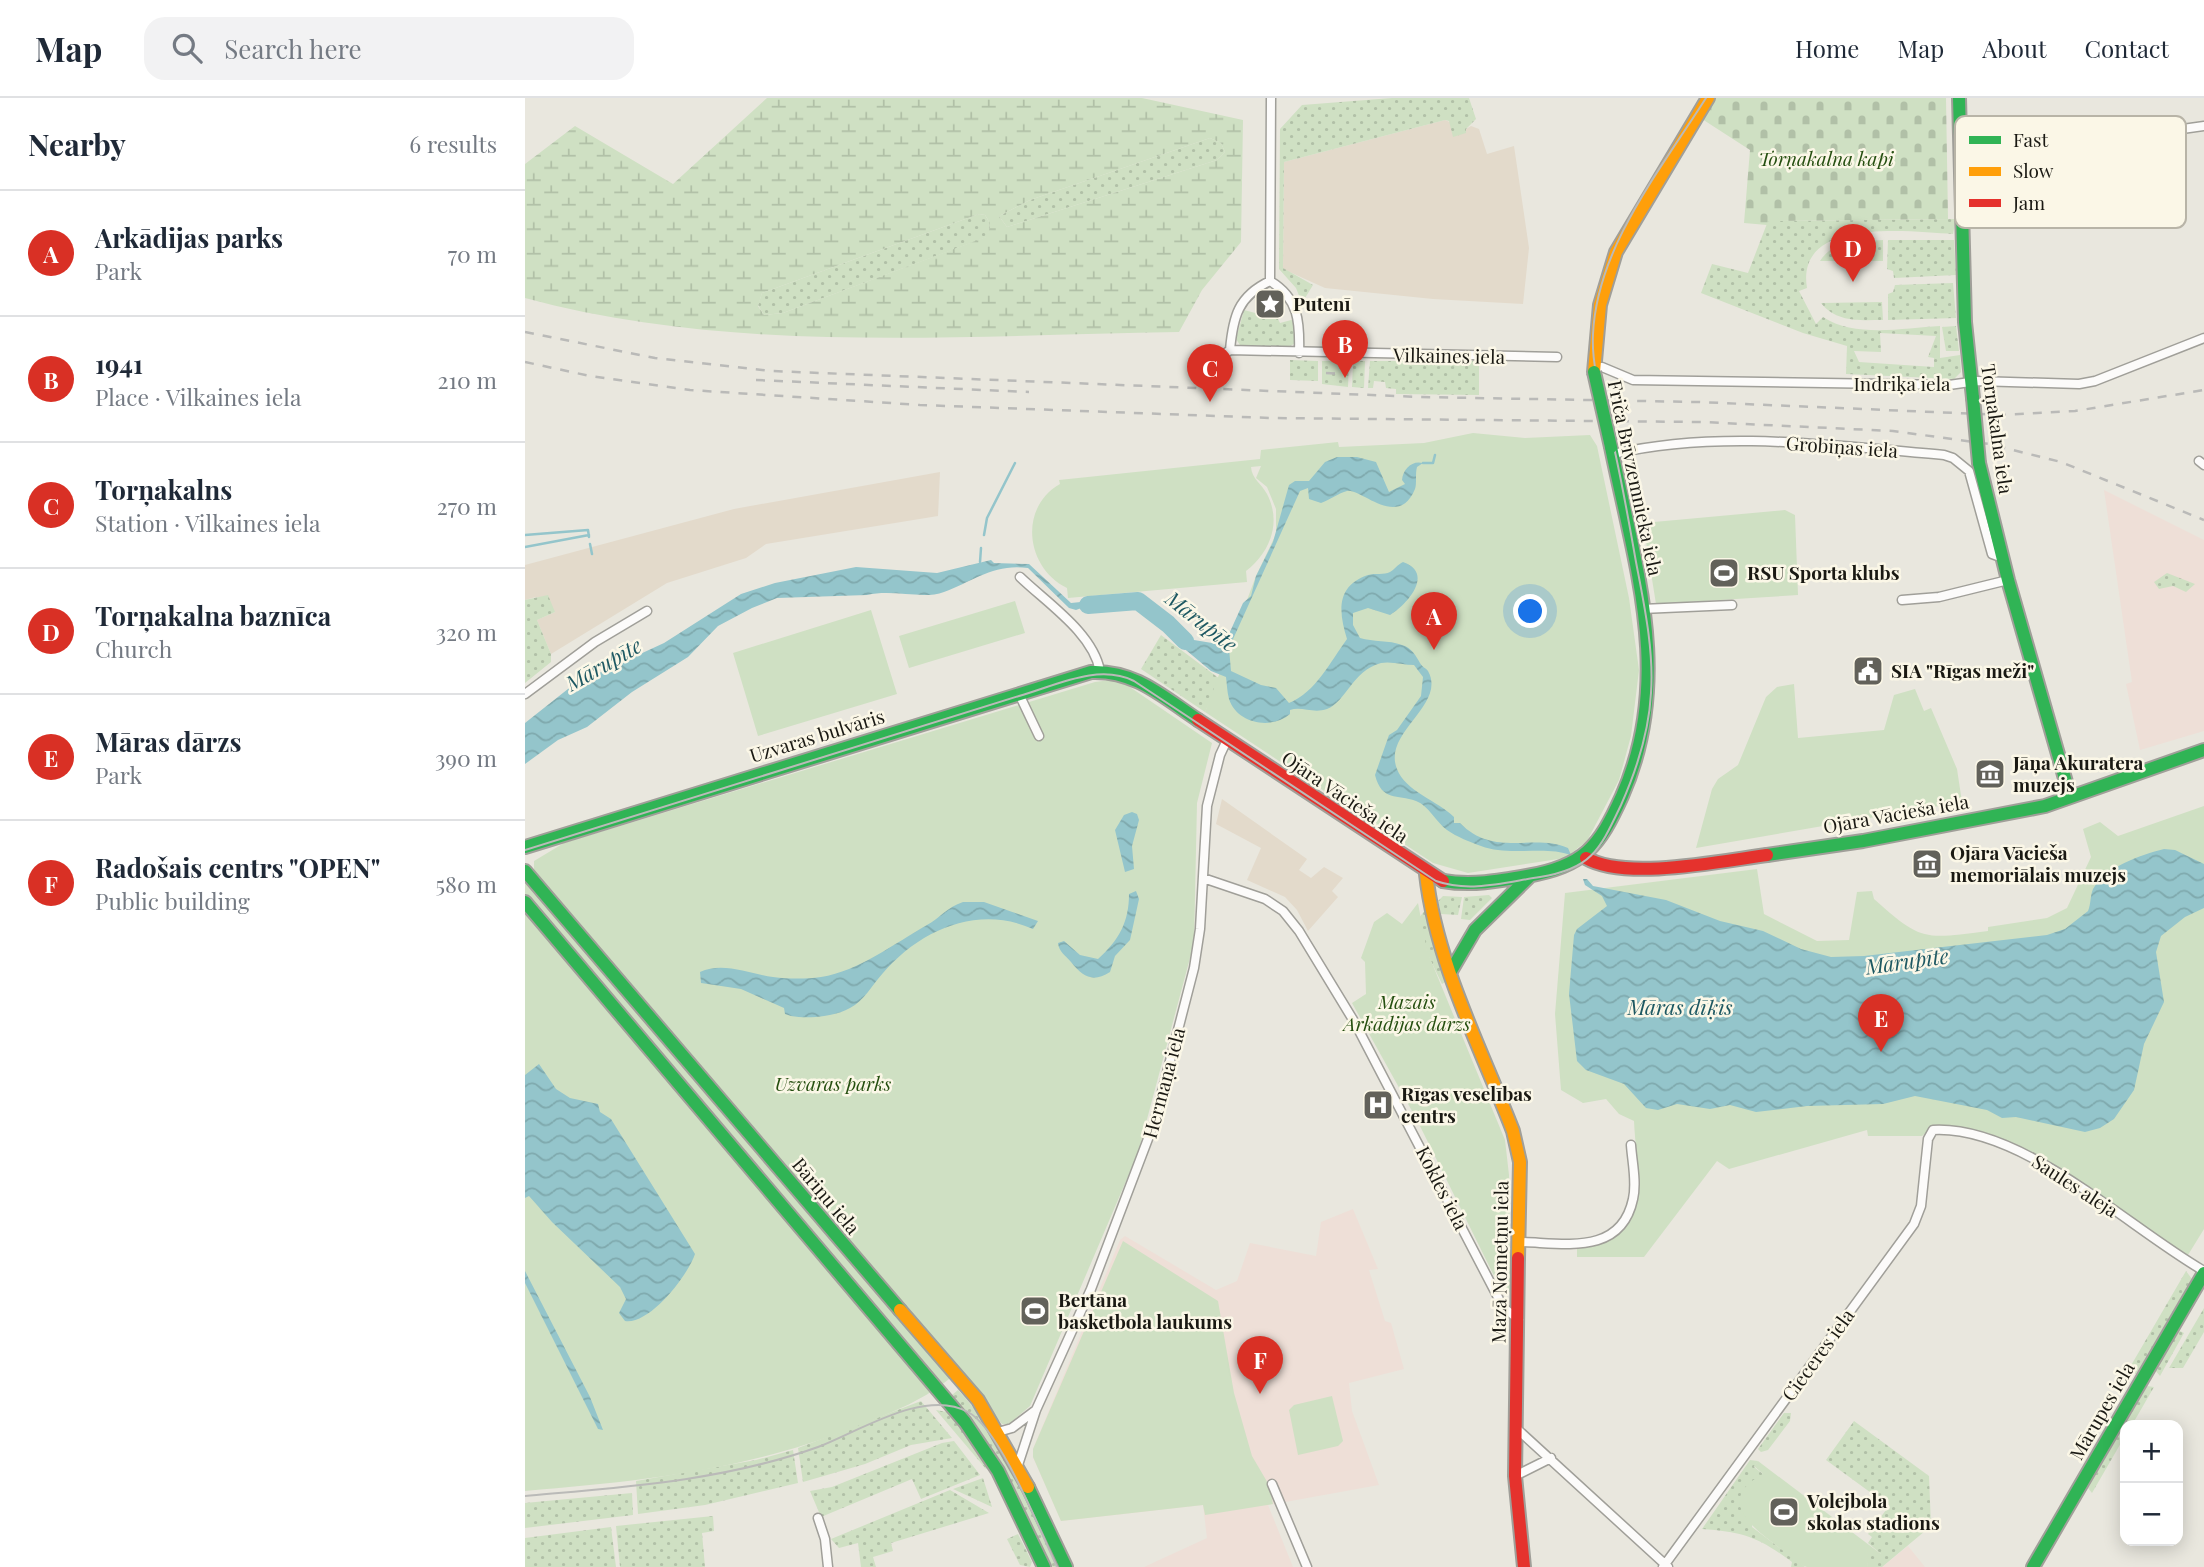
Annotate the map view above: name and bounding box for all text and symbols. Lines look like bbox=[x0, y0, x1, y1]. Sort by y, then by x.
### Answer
search box bbox=[144, 17, 634, 80]
text: Map bbox=[35, 26, 102, 70]
icon: search bbox=[168, 29, 206, 67]
text: Search here bbox=[224, 31, 362, 66]
text: Home bbox=[1795, 32, 1859, 64]
text: Map bbox=[1897, 32, 1944, 64]
text: About bbox=[1982, 32, 2046, 64]
text: Contact bbox=[2084, 32, 2169, 64]
legend bbox=[1955, 116, 2186, 228]
text: Nearby bbox=[28, 124, 126, 164]
text: Fast bbox=[2013, 126, 2049, 152]
text: 6 results bbox=[409, 128, 497, 159]
park label: Torņakalna kapi bbox=[1758, 145, 1895, 171]
text: Slow bbox=[2013, 157, 2054, 183]
text: Jam bbox=[2012, 189, 2045, 215]
text: Arkādijas parks bbox=[95, 220, 283, 255]
pin: D bbox=[1830, 224, 1876, 282]
text: A bbox=[43, 238, 59, 269]
text: 70 m bbox=[448, 238, 497, 269]
text: Park bbox=[95, 255, 142, 286]
place icon: Putenī bbox=[1253, 287, 1287, 321]
place label: Putenī bbox=[1293, 290, 1350, 316]
pin: B bbox=[1322, 320, 1368, 378]
street label: Vilkaines iela bbox=[1392, 341, 1506, 369]
pin: C bbox=[1187, 344, 1233, 402]
text: 1941 bbox=[95, 346, 143, 381]
street label: Torņakalna iela bbox=[1976, 362, 2020, 496]
text: B bbox=[43, 364, 59, 395]
text: 210 m bbox=[438, 364, 497, 395]
street label: Indriķa iela bbox=[1853, 370, 1951, 396]
street label: Friča Brīvzemnieka iela bbox=[1603, 378, 1670, 579]
text: Place · Vilkaines iela bbox=[95, 381, 301, 412]
street label: Grobiņas iela bbox=[1785, 429, 1899, 463]
text: Torņakalns bbox=[95, 472, 232, 507]
text: C bbox=[43, 490, 59, 521]
text: 270 m bbox=[437, 490, 497, 521]
text: Station · Vilkaines iela bbox=[95, 507, 321, 538]
sports icon: RSU Sporta klubs bbox=[1707, 556, 1741, 590]
place label: RSU Sporta klubs bbox=[1747, 559, 1900, 585]
water label: Mārupīte bbox=[1160, 583, 1244, 657]
pin: A bbox=[1411, 592, 1457, 650]
your location bbox=[1513, 594, 1547, 628]
text: Torņakalna baznīca bbox=[95, 598, 331, 633]
text: D bbox=[42, 616, 60, 647]
text: 320 m bbox=[436, 616, 497, 647]
water label: Mārupīte bbox=[559, 630, 646, 697]
text: Church bbox=[95, 633, 172, 664]
public building icon: SIA "Rīgas meži" bbox=[1851, 654, 1885, 688]
place label: SIA "Rīgas meži" bbox=[1891, 657, 2034, 683]
street label: Uzvaras bulvāris bbox=[746, 702, 887, 768]
text: Māras dārzs bbox=[95, 724, 242, 759]
text: E bbox=[44, 742, 58, 773]
text: 390 m bbox=[435, 742, 497, 773]
street label: Ojāra Vācieša iela bbox=[1277, 744, 1414, 849]
place label: Jāņa Akuratera muzejs bbox=[2012, 749, 2143, 797]
museum icon: Jāņa Akuratera muzejs bbox=[1973, 757, 2007, 791]
text: Park bbox=[95, 759, 142, 790]
street label: Ojāra Vācieša iela bbox=[1821, 787, 1971, 839]
place label: Ojāra Vācieša memoriālais muzejs bbox=[1950, 839, 2126, 887]
museum icon: Ojāra Vācieša memoriālais muzejs bbox=[1910, 847, 1944, 881]
text: Radošais centrs "OPEN" bbox=[95, 850, 380, 885]
text: F bbox=[44, 868, 58, 899]
text: 580 m bbox=[436, 868, 497, 899]
text: Public building bbox=[95, 885, 250, 916]
water label: Mārupīte bbox=[1862, 940, 1950, 980]
park label: Mazais Arkādijas dārzs bbox=[1341, 988, 1471, 1036]
water label: Māras dīķis bbox=[1626, 992, 1733, 1021]
pin: E bbox=[1858, 994, 1904, 1052]
street label: Hermaņa iela bbox=[1136, 1024, 1190, 1141]
park label: Uzvaras parks bbox=[775, 1070, 891, 1096]
place label: Rīgas veselības centrs bbox=[1401, 1080, 1532, 1128]
hospital icon: Rīgas veselības centrs bbox=[1361, 1088, 1395, 1122]
street label: Kokles iela bbox=[1411, 1141, 1475, 1234]
street label: Saules aleja bbox=[2027, 1148, 2124, 1223]
street label: Bāriņu iela bbox=[787, 1152, 867, 1240]
street label: Mazā Nometņu iela bbox=[1485, 1180, 1513, 1344]
place label: Bertāna basketbola laukums bbox=[1058, 1286, 1232, 1334]
sports icon: Bertāna basketbola laukums bbox=[1018, 1294, 1052, 1328]
street label: Cieceres iela bbox=[1775, 1303, 1860, 1406]
pin: F bbox=[1237, 1336, 1283, 1394]
street label: Mārupes iela bbox=[2063, 1356, 2140, 1464]
map controls bbox=[2120, 1420, 2183, 1546]
button: + bbox=[2120, 1420, 2183, 1483]
button: − bbox=[2120, 1483, 2183, 1546]
place label: Volejbola skolas stadions bbox=[1806, 1487, 1940, 1535]
sports icon: Volejbola skolas stadions bbox=[1767, 1495, 1801, 1529]

